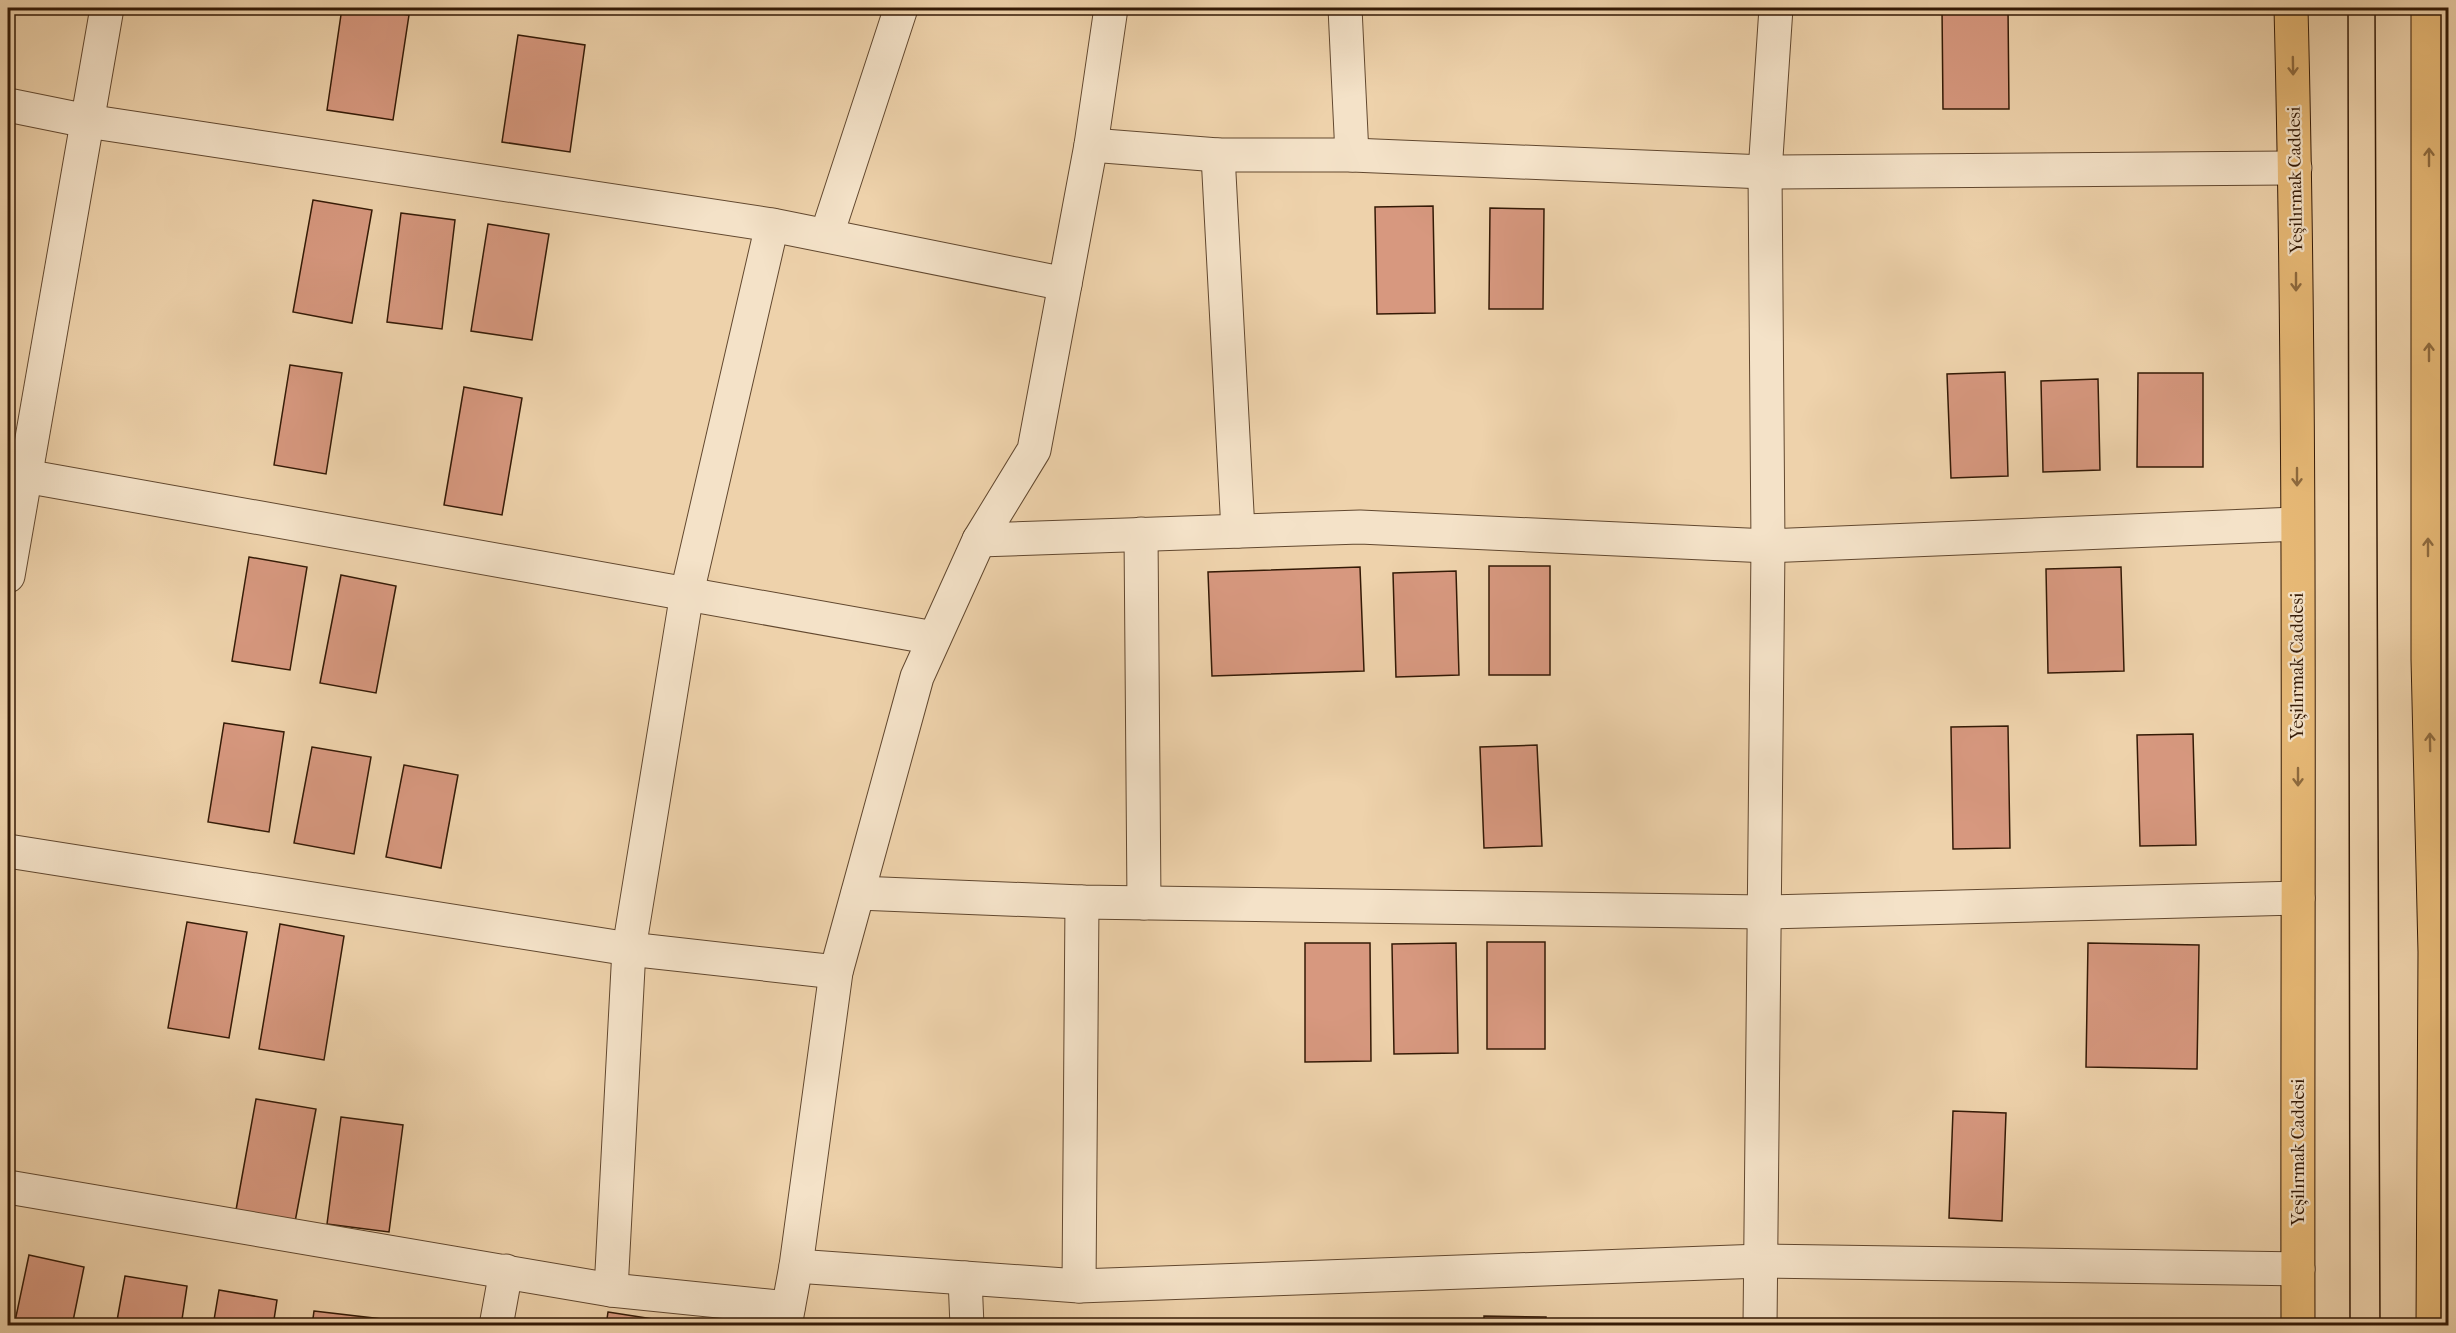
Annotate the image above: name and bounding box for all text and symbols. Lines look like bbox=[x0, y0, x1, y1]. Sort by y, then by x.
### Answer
one-way arrow bbox=[2287, 55, 2299, 75]
street label: Yeşilırmak Caddesi bbox=[2284, 106, 2307, 255]
one-way arrow bbox=[2423, 148, 2435, 168]
one-way arrow bbox=[2290, 271, 2302, 291]
one-way arrow bbox=[2423, 343, 2435, 363]
one-way arrow bbox=[2291, 466, 2303, 486]
one-way arrow bbox=[2422, 538, 2434, 558]
street label: Yeşilırmak Caddesi bbox=[2287, 592, 2308, 740]
one-way arrow bbox=[2424, 733, 2436, 753]
one-way arrow bbox=[2292, 766, 2304, 786]
street label: Yeşilırmak Caddesi bbox=[2288, 1078, 2309, 1226]

